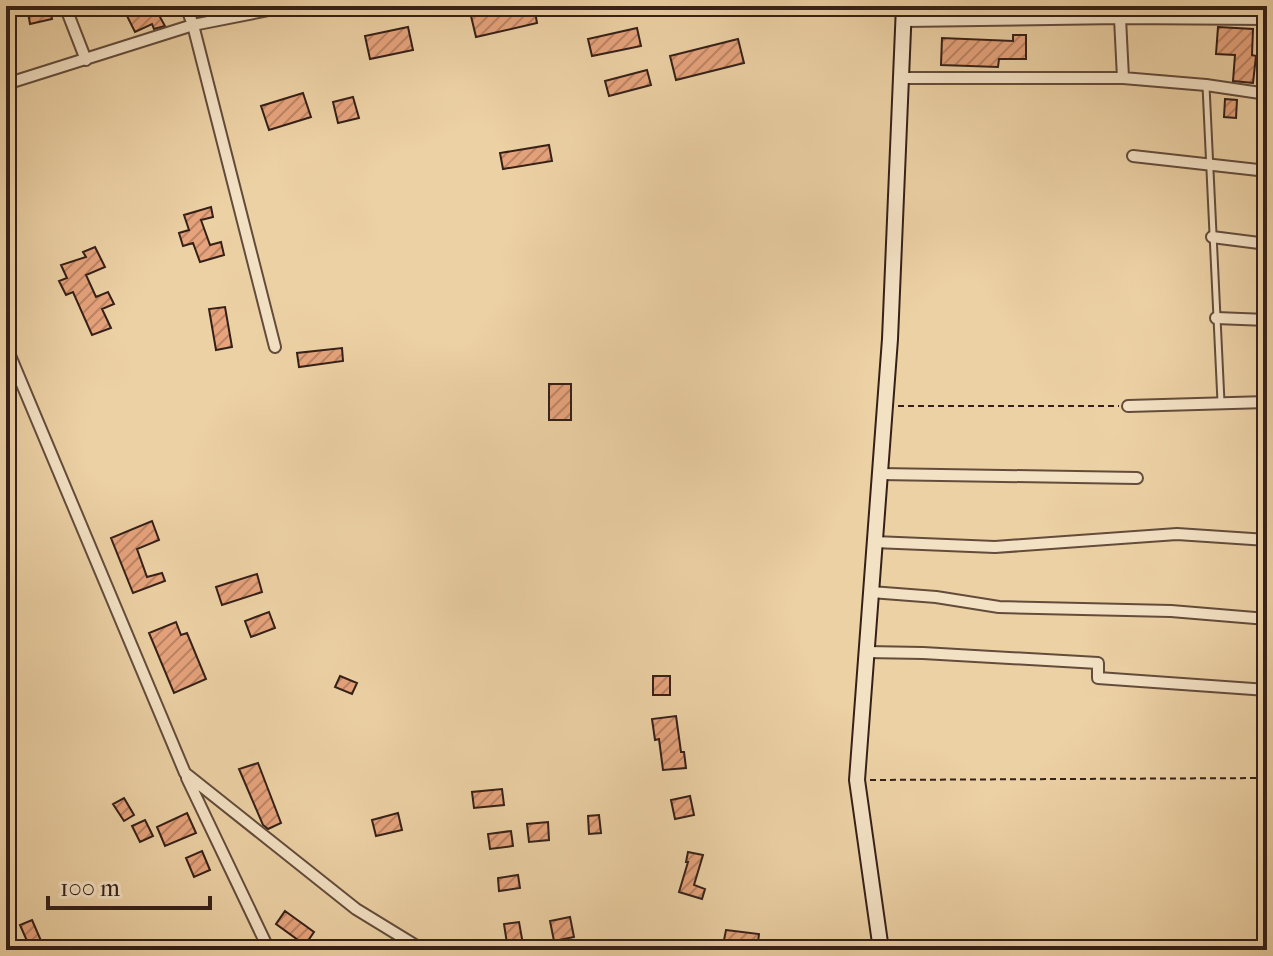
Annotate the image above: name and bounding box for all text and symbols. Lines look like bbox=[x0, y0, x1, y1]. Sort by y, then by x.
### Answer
scale bar bbox=[48, 860, 210, 910]
text: 100 m bbox=[60, 874, 120, 902]

